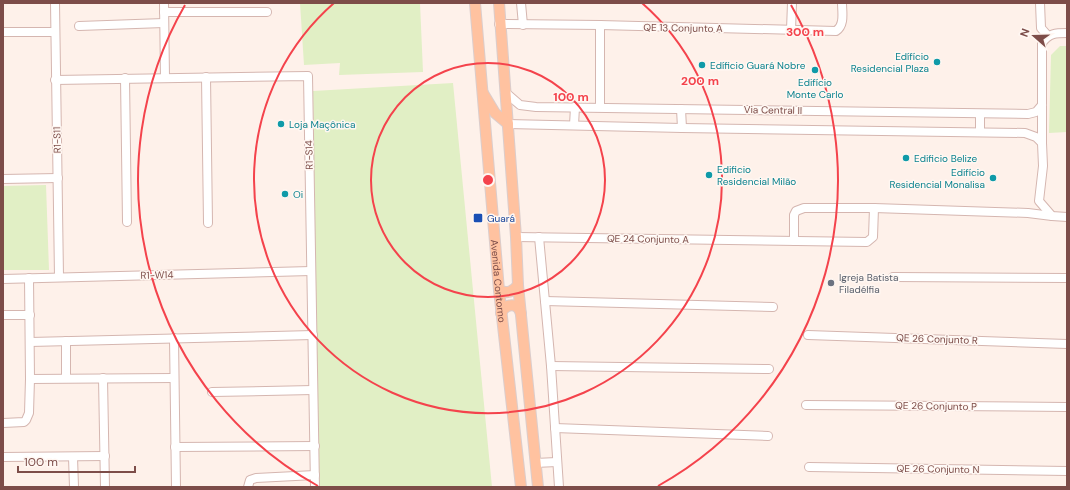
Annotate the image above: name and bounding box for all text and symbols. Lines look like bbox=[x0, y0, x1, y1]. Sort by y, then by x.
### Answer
north arrow bbox=[1014, 16, 1054, 56]
street label: QE 13 Conjunto A bbox=[643, 21, 723, 35]
text: 300 m bbox=[786, 24, 824, 40]
text: N bbox=[1017, 26, 1033, 39]
place label: Edífício Residencial Plaza bbox=[851, 50, 929, 75]
marker: Edífício Residencial Plaza bbox=[932, 57, 942, 67]
place label: Edíficio Guará Nobre bbox=[710, 59, 806, 72]
marker: Edíficio Guará Nobre bbox=[697, 60, 707, 70]
marker: Edifício Monte Carlo bbox=[810, 65, 820, 75]
text: 200 m bbox=[681, 73, 719, 89]
place label: Edifício Monte Carlo bbox=[787, 76, 843, 101]
text: 100 m bbox=[553, 89, 589, 105]
street label: Via Central II bbox=[744, 103, 802, 117]
place label: Loja Maçônica bbox=[289, 118, 355, 131]
marker: Loja Maçônica bbox=[276, 119, 286, 129]
street label: R1-S11 bbox=[50, 127, 64, 153]
street label: R1-S14 bbox=[302, 140, 316, 170]
place label: Edificio Belize bbox=[914, 152, 978, 165]
marker: Edificio Belize bbox=[901, 153, 911, 163]
place label: Edificio Residencial Milão bbox=[717, 163, 796, 188]
place label: Edifício Residencial Monalisa bbox=[890, 166, 985, 191]
marker: Edificio Residencial Milão bbox=[704, 170, 714, 180]
centre of rings bbox=[481, 173, 495, 187]
marker: Edifício Residencial Monalisa bbox=[988, 173, 998, 183]
place label: Oi bbox=[293, 188, 303, 201]
marker: Oi bbox=[280, 189, 290, 199]
marker: Guará bbox=[472, 212, 484, 224]
place label: Guará bbox=[487, 212, 515, 225]
street label: QE 24 Conjunto A bbox=[607, 232, 690, 246]
street label: Avenida Contorno bbox=[488, 239, 509, 323]
street label: R1-W14 bbox=[140, 268, 174, 282]
place label: Igreja Batista Filadélfia bbox=[839, 271, 898, 296]
marker: Igreja Batista Filadélfia bbox=[826, 278, 836, 288]
street label: QE 26 Conjunto R bbox=[896, 331, 978, 347]
street label: QE 26 Conjunto P bbox=[895, 399, 977, 413]
scale bar bbox=[18, 448, 135, 474]
text: 100 m bbox=[24, 454, 58, 470]
street label: QE 26 Conjunto N bbox=[897, 462, 980, 476]

